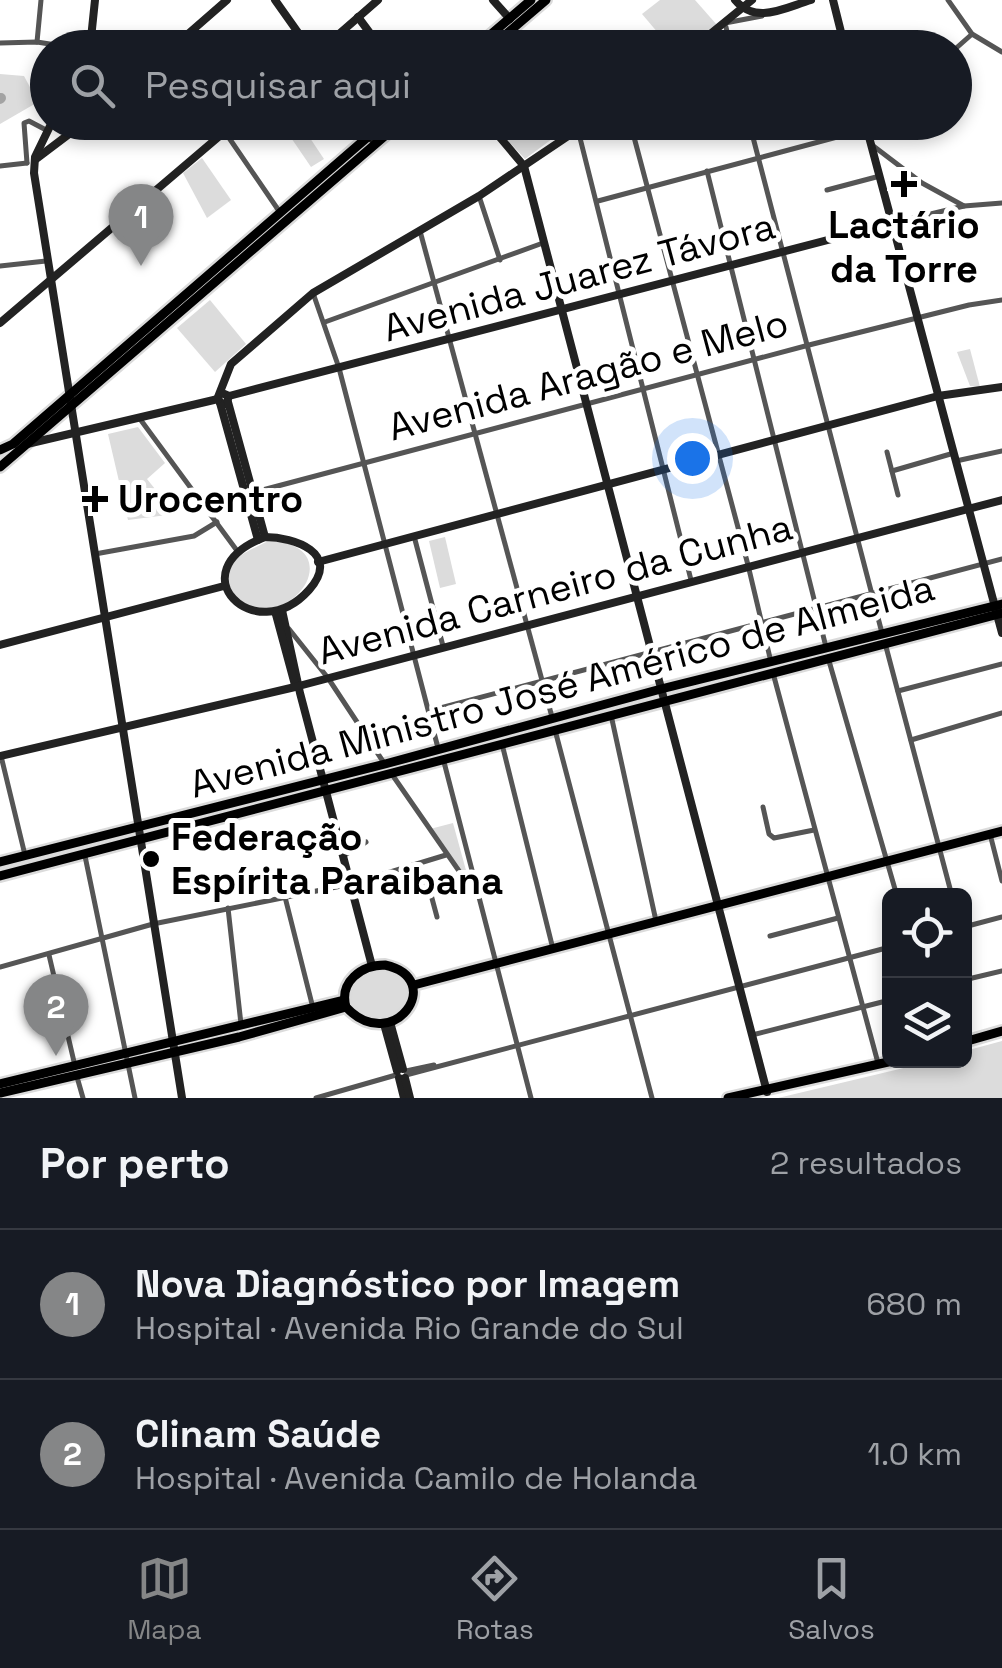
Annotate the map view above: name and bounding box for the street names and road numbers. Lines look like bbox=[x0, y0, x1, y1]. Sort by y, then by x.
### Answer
street label: Avenida Juarez Távora bbox=[378, 202, 780, 352]
street label: Avenida Aragão e Melo bbox=[383, 298, 793, 452]
street label: Avenida Carneiro da Cunha bbox=[313, 503, 797, 675]
street label: Avenida Ministro José Américo de Almeida bbox=[185, 563, 939, 809]

